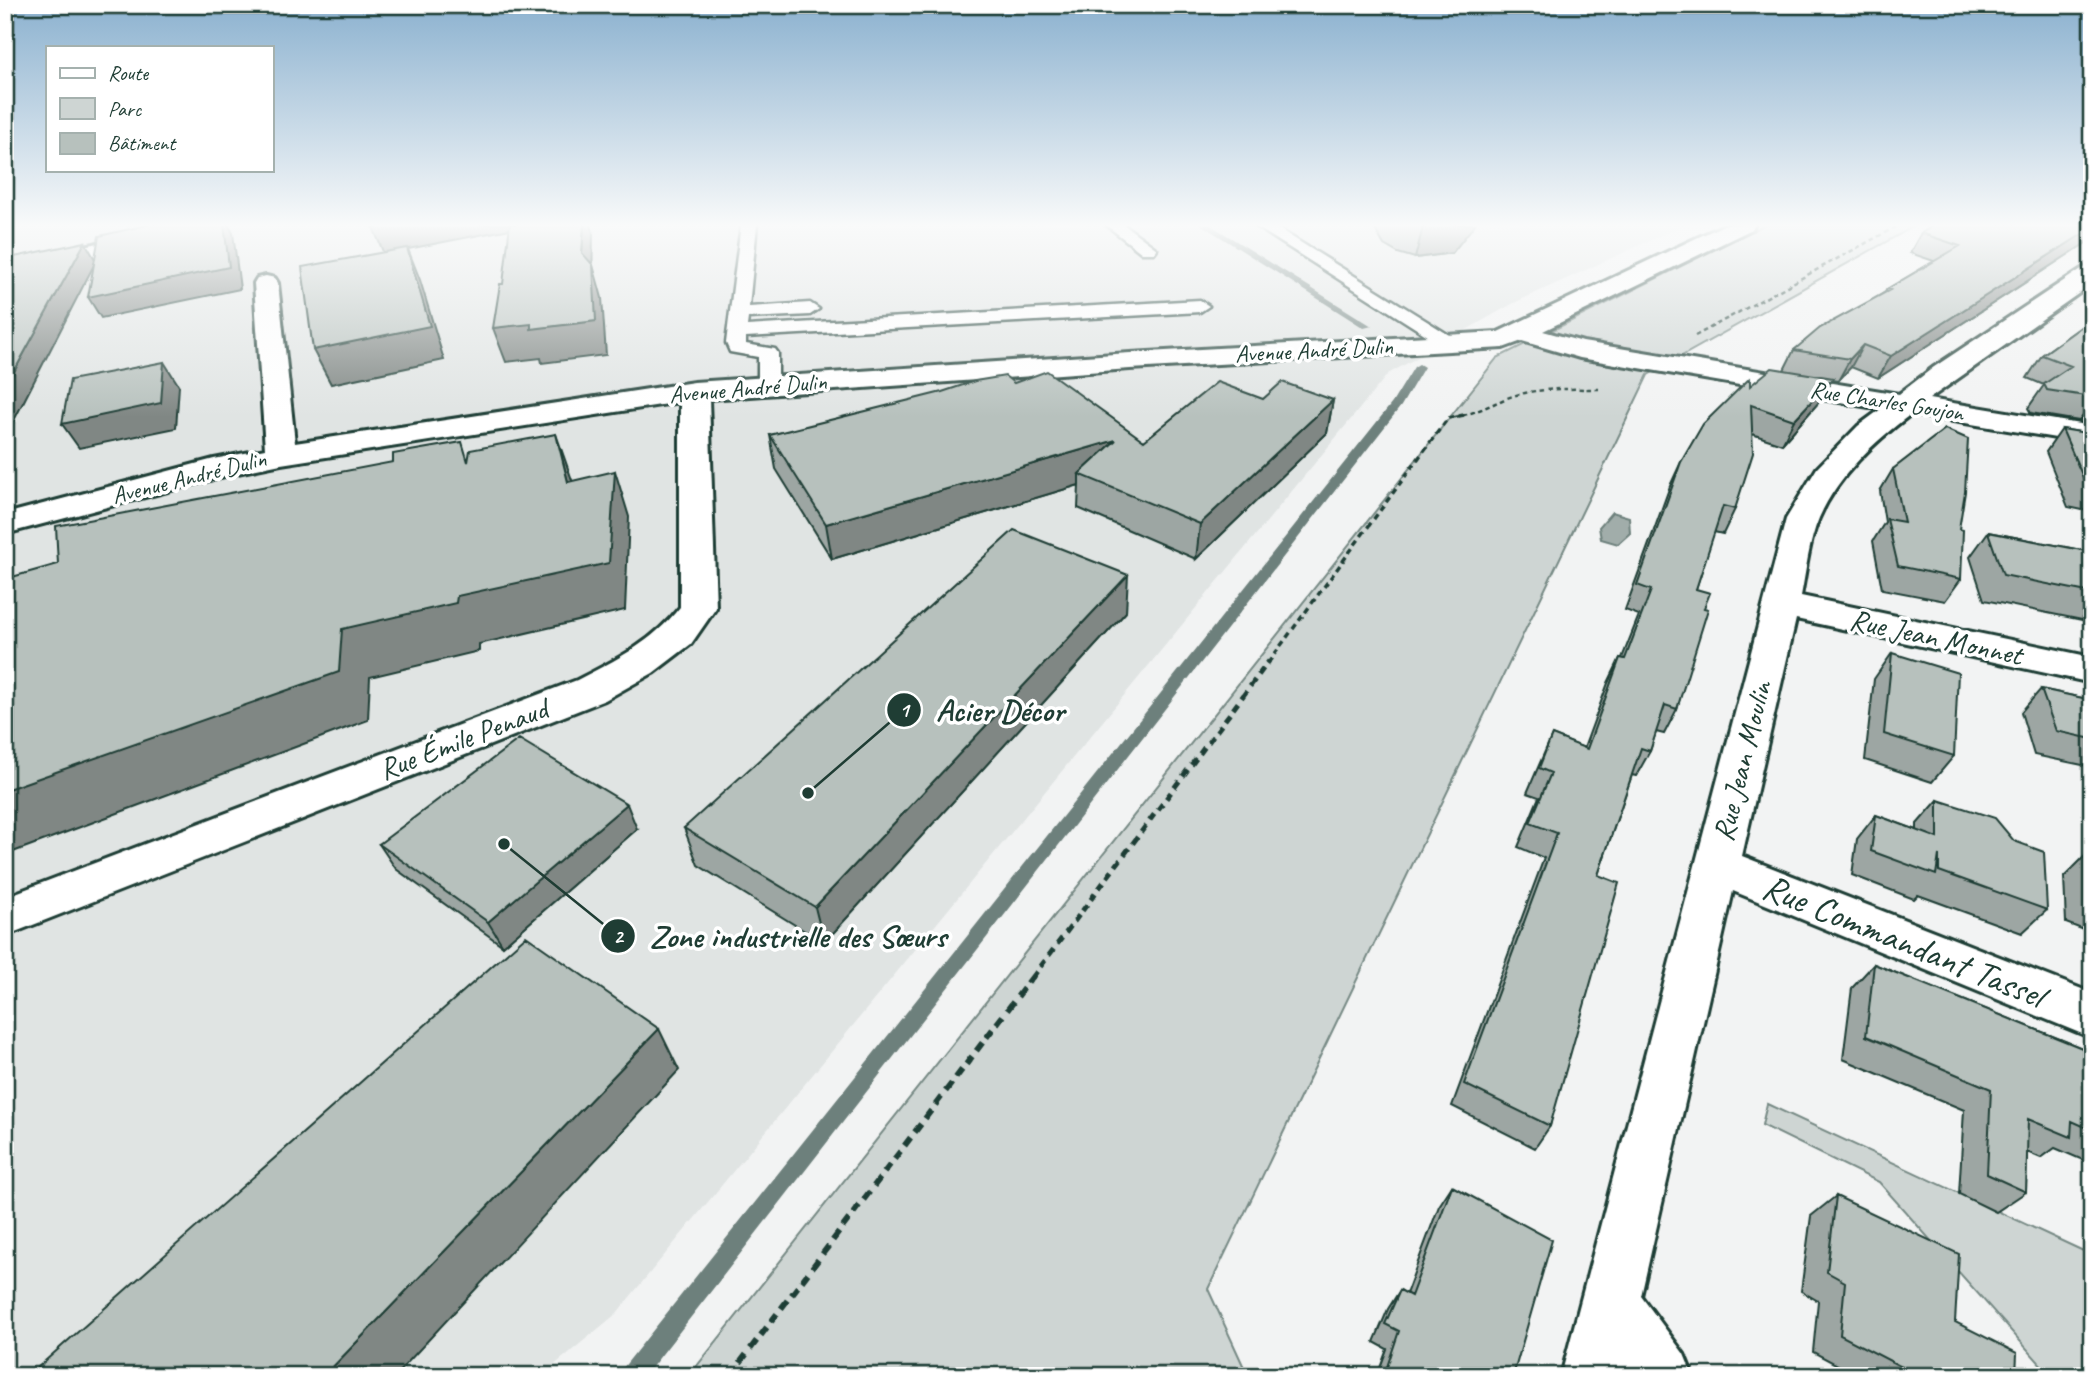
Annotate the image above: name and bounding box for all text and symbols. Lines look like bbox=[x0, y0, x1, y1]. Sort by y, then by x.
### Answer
legend bbox=[46, 46, 273, 172]
text: Route bbox=[108, 60, 149, 86]
text: Parc bbox=[108, 96, 143, 122]
text: Bâtiment bbox=[108, 130, 177, 156]
street label: Avenue André Dulin bbox=[1234, 331, 1394, 369]
street label: Avenue André Dulin bbox=[668, 366, 828, 410]
street label: Rue Charles Goujon bbox=[1808, 374, 1967, 428]
street label: Avenue André Dulin bbox=[109, 443, 269, 511]
street label: Rue Jean Monnet bbox=[1846, 600, 2029, 674]
street label: Rue Jean Moulin bbox=[1704, 676, 1781, 845]
callout: Acier Décor bbox=[887, 683, 1078, 736]
street label: Rue Émile Penaud bbox=[373, 688, 557, 789]
text: Acier Décor bbox=[936, 690, 1068, 731]
text: 1 bbox=[899, 697, 911, 723]
street label: Rue Commandant Tassel bbox=[1756, 863, 2057, 1021]
callout: Zone industrielle des Sœurs bbox=[601, 909, 960, 962]
text: Zone industrielle des Sœurs bbox=[650, 916, 950, 957]
text: 2 bbox=[613, 923, 625, 949]

